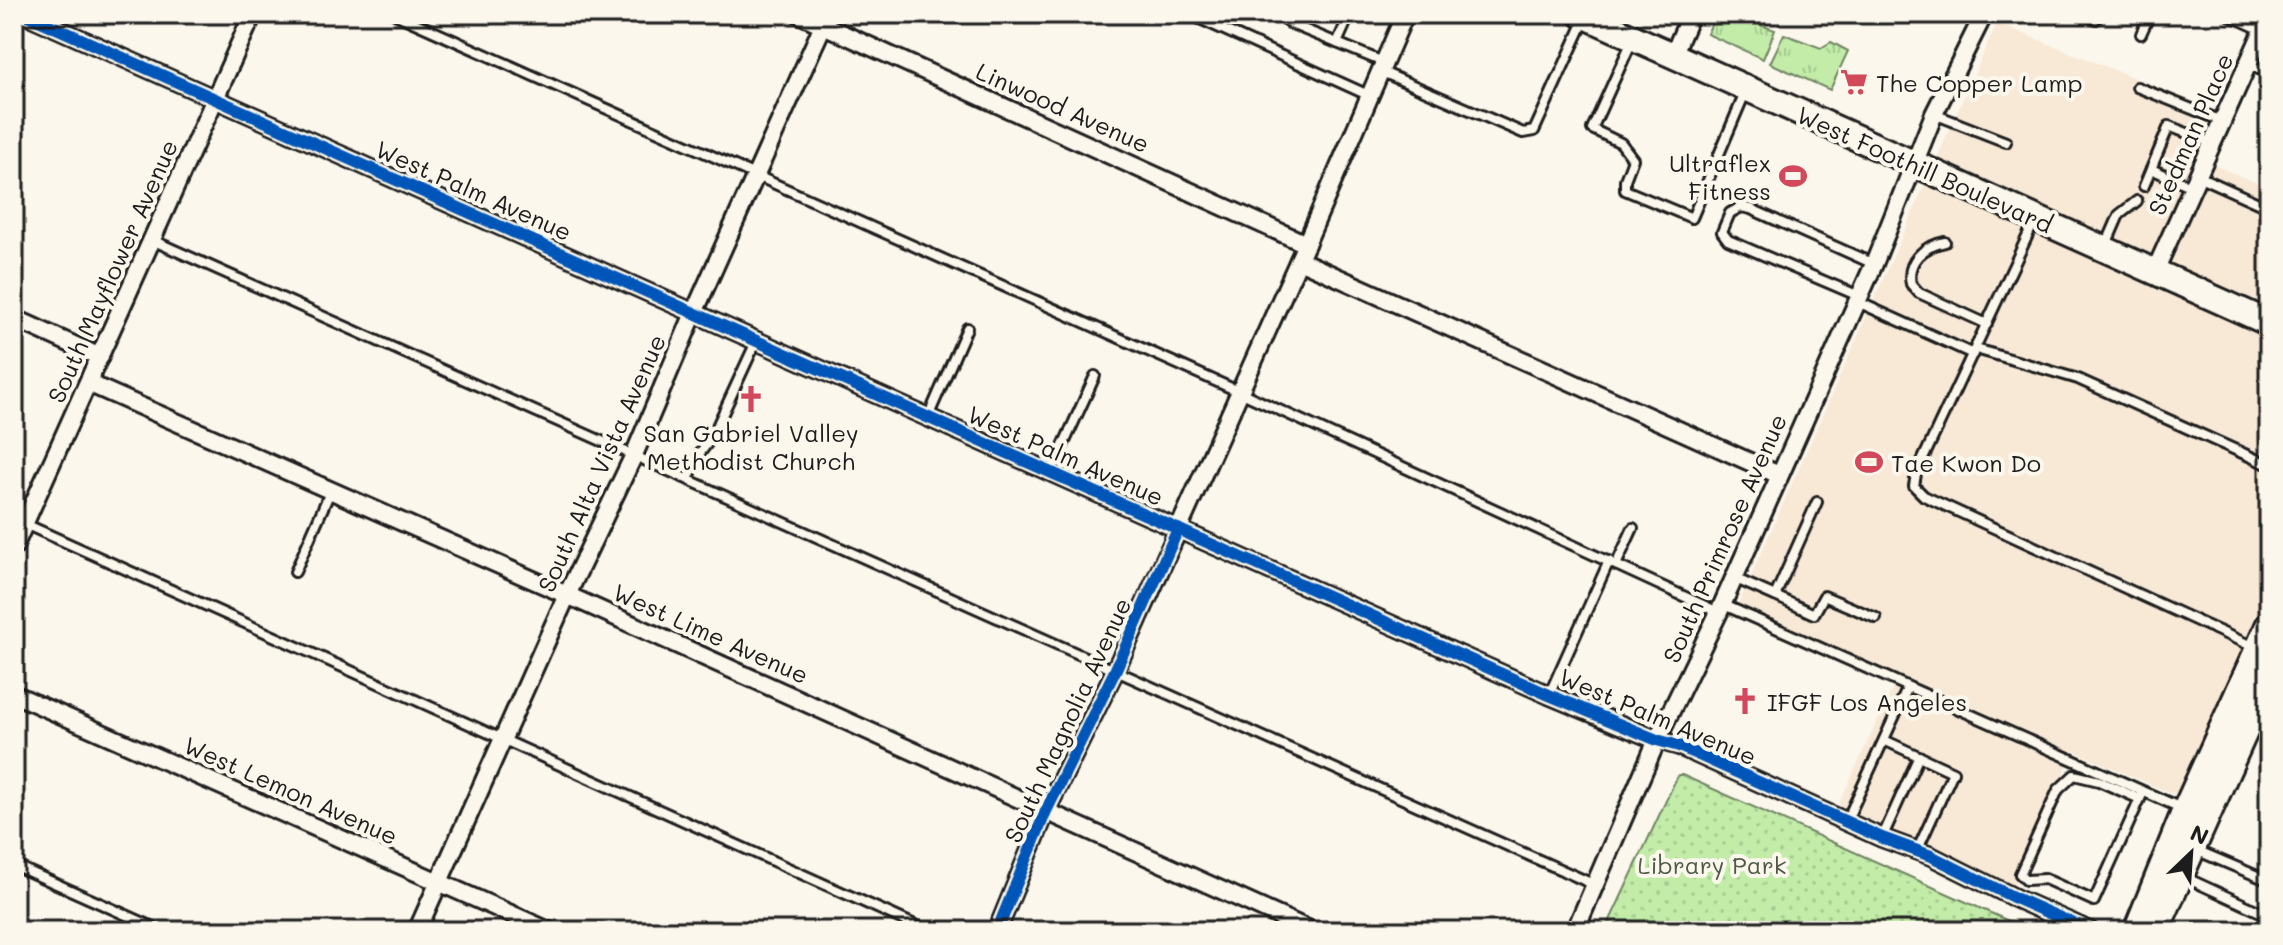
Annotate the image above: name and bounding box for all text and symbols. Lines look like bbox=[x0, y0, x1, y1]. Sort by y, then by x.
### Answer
street label: Stedman Place bbox=[2140, 48, 2240, 220]
street label: Linwood Avenue bbox=[972, 55, 1154, 159]
supermarket icon: The Copper Lamp bbox=[1839, 67, 1869, 97]
place label: The Copper Lamp bbox=[1876, 67, 2083, 98]
street label: West Foothill Boulevard bbox=[1792, 99, 2058, 239]
street label: West Palm Avenue bbox=[371, 133, 577, 247]
street label: South Mayflower Avenue bbox=[40, 134, 184, 408]
place label: Ultraflex Fitness bbox=[1669, 147, 1771, 206]
sports icon: Ultraflex Fitness bbox=[1778, 161, 1808, 191]
street label: South Alta Vista Avenue bbox=[530, 329, 672, 597]
church icon: San Gabriel Valley Methodist Church bbox=[736, 384, 766, 414]
street label: West Palm Avenue bbox=[963, 398, 1169, 512]
street label: South Primrose Avenue bbox=[1655, 409, 1793, 667]
place label: San Gabriel Valley Methodist Church bbox=[643, 417, 859, 476]
sports icon: Tae Kwon Do bbox=[1854, 447, 1884, 477]
place label: Tae Kwon Do bbox=[1891, 447, 2041, 478]
street label: West Lime Avenue bbox=[609, 576, 813, 690]
street label: South Magnolia Avenue bbox=[996, 592, 1138, 848]
street label: West Palm Avenue bbox=[1555, 660, 1761, 772]
church icon: IFGF Los Angeles bbox=[1730, 686, 1760, 716]
place label: IFGF Los Angeles bbox=[1767, 686, 1967, 717]
street label: West Lemon Avenue bbox=[179, 729, 403, 851]
north arrow bbox=[2151, 813, 2231, 893]
text: N bbox=[2186, 818, 2213, 851]
park label: Library Park bbox=[1638, 849, 1786, 880]

